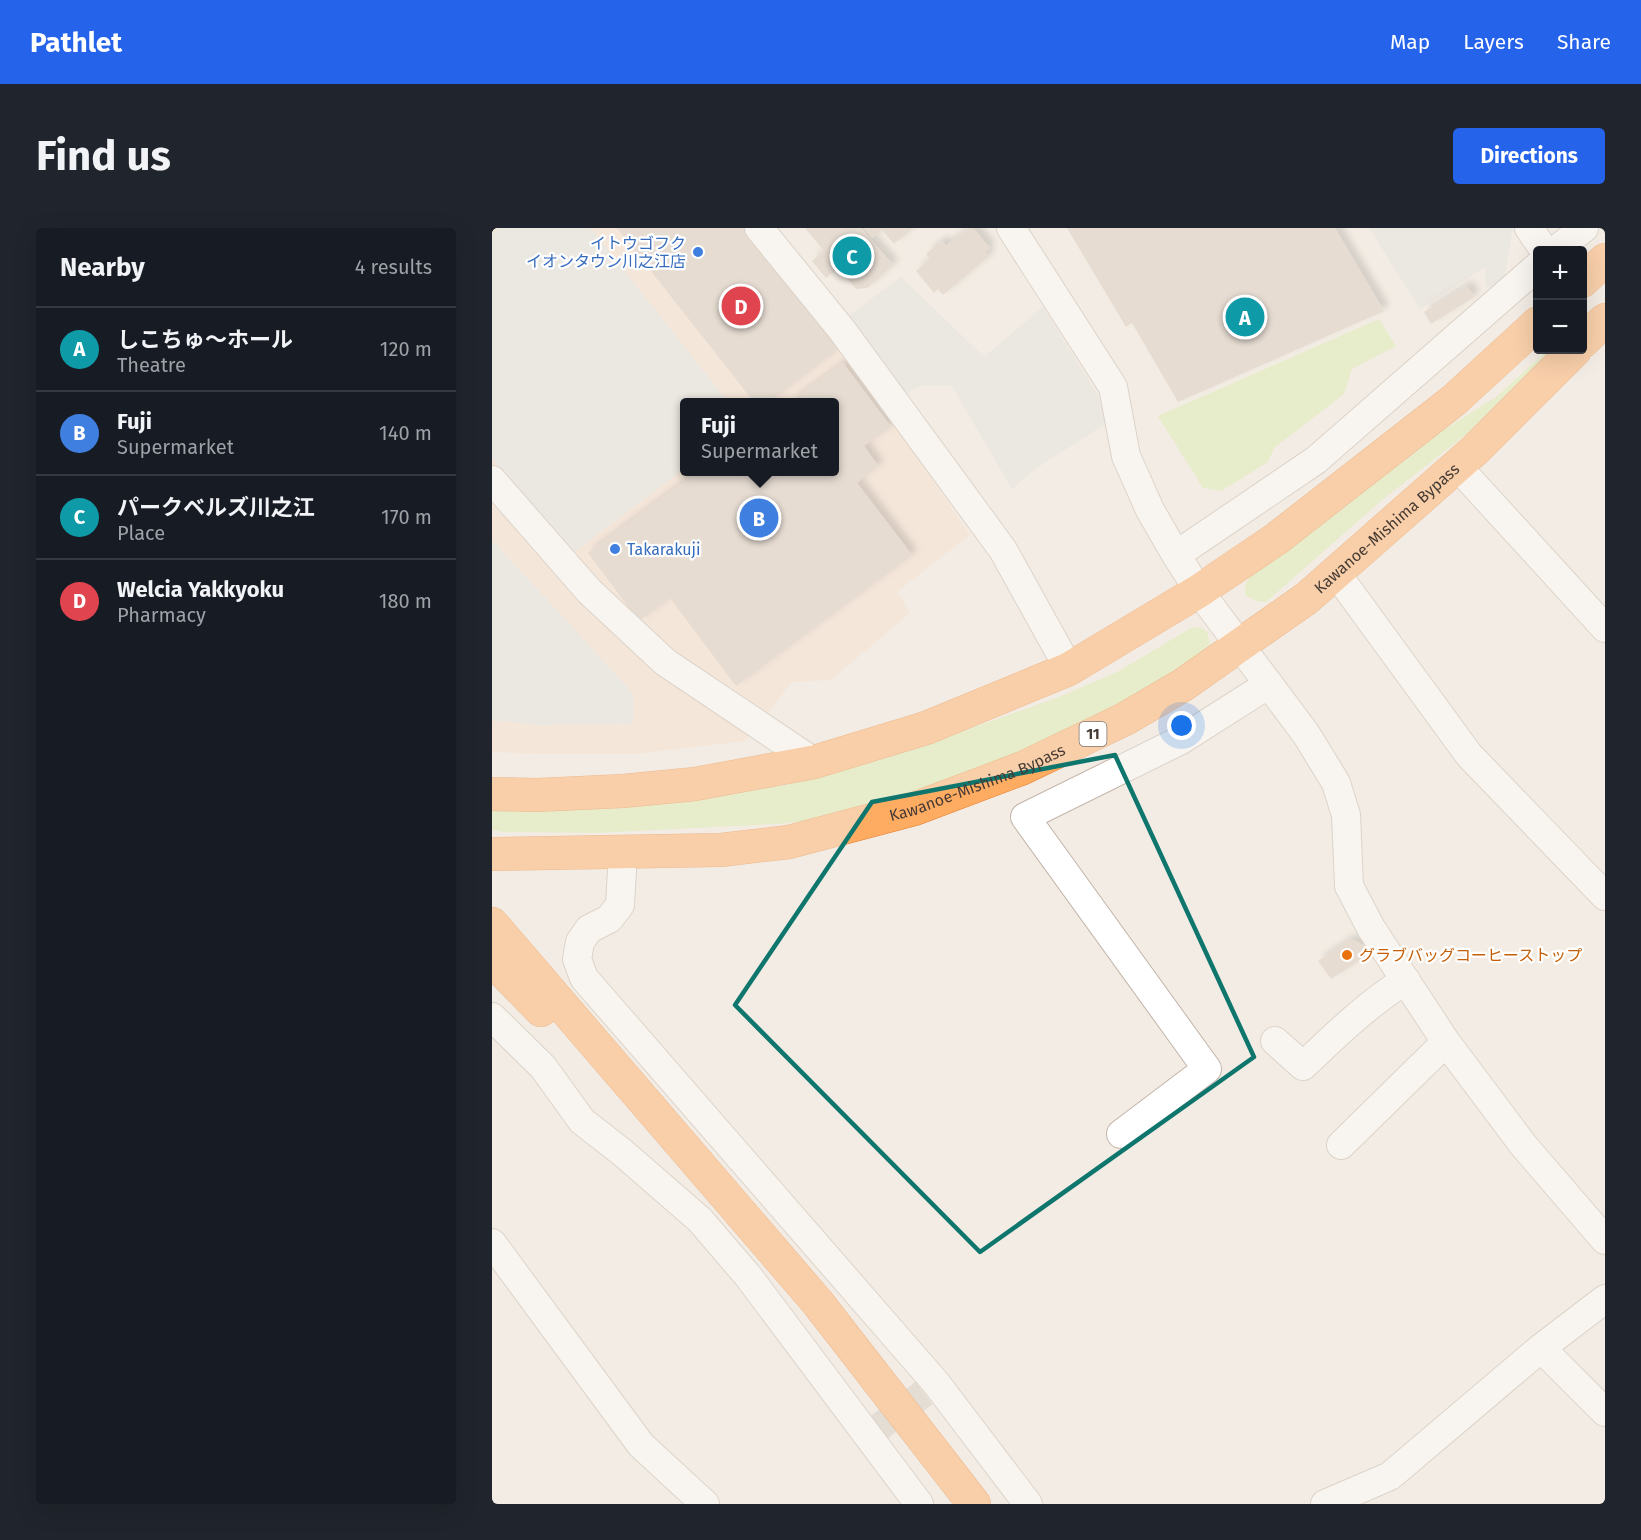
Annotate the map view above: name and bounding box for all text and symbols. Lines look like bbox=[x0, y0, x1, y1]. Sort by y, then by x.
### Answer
text: Pathlet bbox=[30, 26, 122, 59]
text: Map bbox=[1390, 29, 1430, 55]
text: Layers bbox=[1463, 29, 1524, 55]
text: Share bbox=[1557, 29, 1611, 55]
button: Directions bbox=[1453, 128, 1605, 184]
text: Find us bbox=[36, 131, 171, 181]
place label: イトウゴフク イオンタウン川之江店 bbox=[526, 234, 686, 271]
pin: C bbox=[832, 234, 872, 279]
marker: イトウゴフク イオンタウン川之江店 bbox=[691, 245, 705, 259]
map controls bbox=[1533, 246, 1587, 354]
button: + bbox=[1533, 246, 1587, 300]
text: Nearby bbox=[60, 252, 145, 283]
text: 4 results bbox=[355, 255, 432, 279]
pin: D bbox=[722, 284, 760, 328]
pin: A bbox=[1226, 294, 1264, 340]
button: − bbox=[1533, 300, 1587, 354]
text: しこちゅ～ホール bbox=[117, 326, 293, 353]
text: A bbox=[74, 337, 85, 361]
text: 120 m bbox=[380, 337, 432, 361]
text: Theatre bbox=[117, 353, 186, 377]
popup bbox=[680, 398, 839, 476]
text: Fuji bbox=[117, 408, 152, 435]
text: Fuji bbox=[701, 412, 736, 439]
text: B bbox=[73, 421, 86, 445]
text: 140 m bbox=[379, 421, 432, 445]
text: Supermarket bbox=[117, 435, 234, 459]
text: Supermarket bbox=[701, 439, 818, 463]
street label: Kawanoe-Mishima Bypass bbox=[1310, 459, 1463, 597]
text: パークベルズ川之江 bbox=[117, 494, 315, 521]
pin: B bbox=[740, 496, 778, 540]
text: C bbox=[74, 505, 85, 529]
text: 170 m bbox=[381, 505, 432, 529]
text: Place bbox=[117, 521, 165, 545]
place label: Takarakuji bbox=[627, 540, 701, 559]
marker: Takarakuji bbox=[608, 542, 622, 556]
text: Welcia Yakkyoku bbox=[117, 576, 284, 603]
text: D bbox=[73, 589, 86, 613]
text: 180 m bbox=[379, 589, 432, 613]
text: Pharmacy bbox=[117, 603, 206, 627]
your location bbox=[1167, 711, 1196, 740]
road number: 11 bbox=[1080, 722, 1106, 746]
street label: Kawanoe-Mishima Bypass bbox=[887, 740, 1068, 825]
place label: グラブバッグコーヒーストップ bbox=[1359, 946, 1582, 965]
marker: グラブバッグコーヒーストップ bbox=[1340, 948, 1354, 962]

